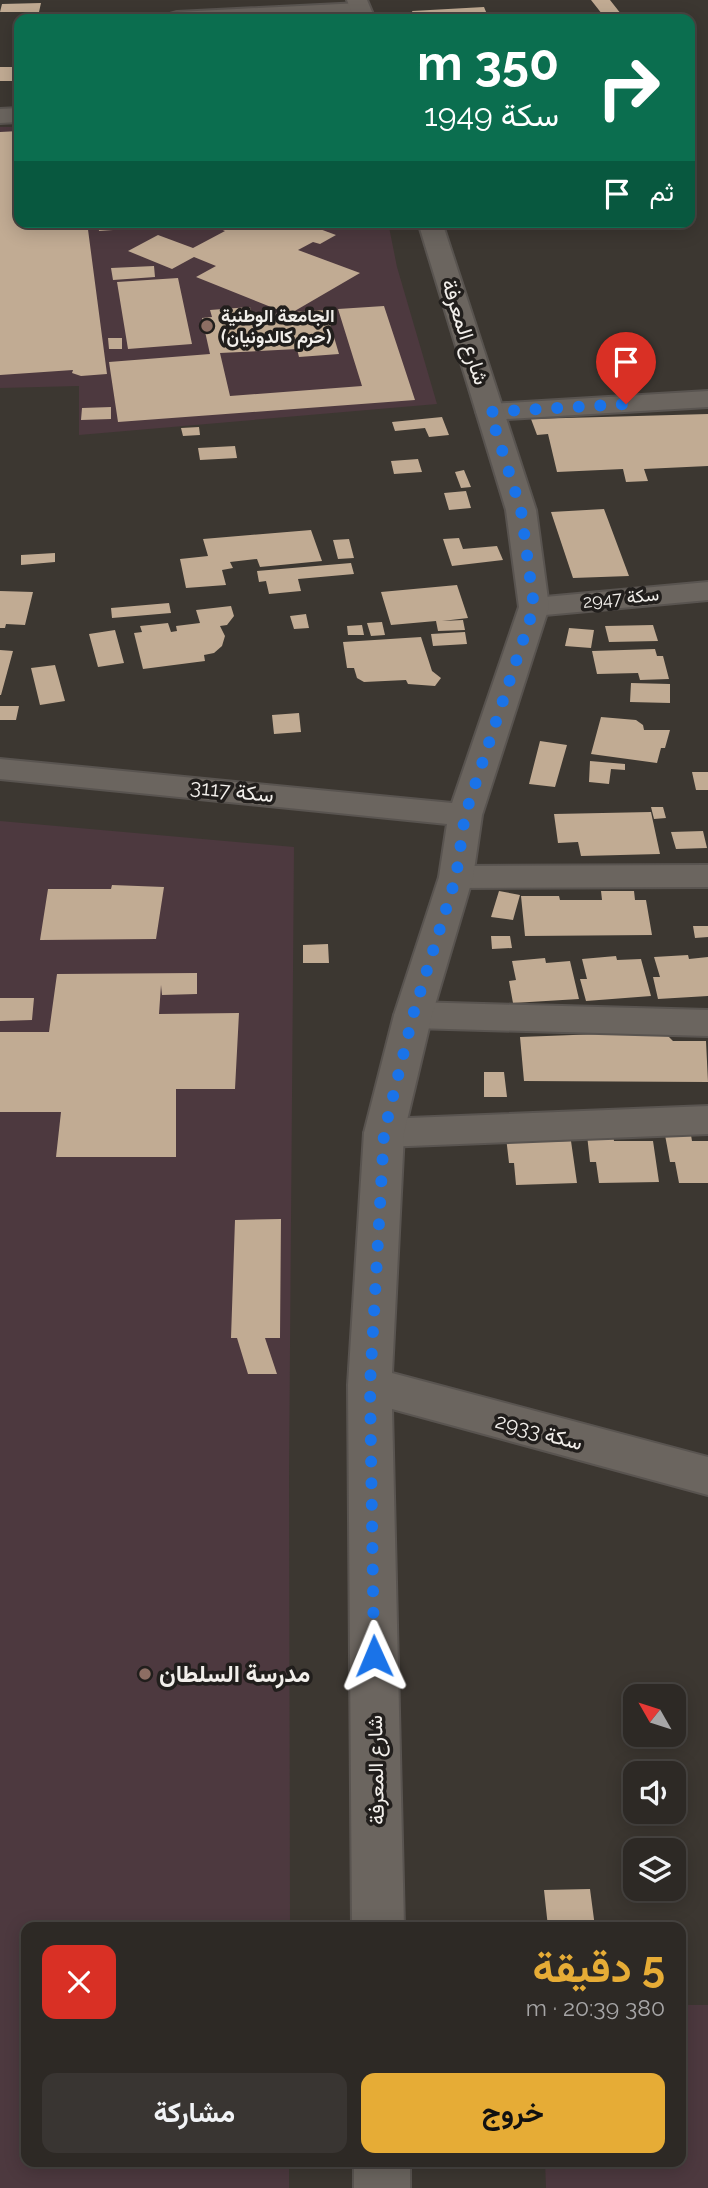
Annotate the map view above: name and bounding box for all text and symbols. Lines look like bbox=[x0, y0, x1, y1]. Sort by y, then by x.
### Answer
text: 350 m bbox=[417, 34, 559, 91]
icon: right bbox=[583, 42, 674, 133]
text: سكة 1949 bbox=[424, 96, 559, 133]
icon: arrive bbox=[598, 175, 636, 213]
text: ثم bbox=[650, 177, 674, 207]
street label: شارع المعرفة bbox=[435, 276, 494, 389]
place label: الجامعة الوطنية (حرم كالدونيان) bbox=[221, 305, 335, 349]
marker: الجامعة الوطنية (حرم كالدونيان) bbox=[199, 318, 215, 334]
pin bbox=[596, 332, 656, 404]
icon: arrive bbox=[607, 343, 645, 381]
street label: سكة 2947 bbox=[582, 583, 660, 612]
street label: سكة 3117 bbox=[189, 774, 275, 807]
street label: سكة 2933 bbox=[493, 1408, 585, 1455]
position arrow bbox=[337, 1619, 411, 1693]
place label: مدرسة السلطان bbox=[159, 1659, 310, 1689]
marker: مدرسة السلطان bbox=[137, 1666, 153, 1682]
north arrow bbox=[623, 1684, 686, 1746]
map controls bbox=[623, 1684, 686, 1901]
street label: شارع المعرفة bbox=[362, 1715, 391, 1825]
button: sound bbox=[623, 1761, 686, 1824]
button: layers bbox=[623, 1838, 686, 1901]
text: 5 دقيقة bbox=[533, 1943, 665, 1992]
button: close bbox=[42, 1945, 116, 2019]
text: 380 m · 20:39 bbox=[526, 1994, 665, 2021]
button: مشاركة bbox=[42, 2073, 347, 2153]
button: خروج bbox=[361, 2073, 665, 2153]

